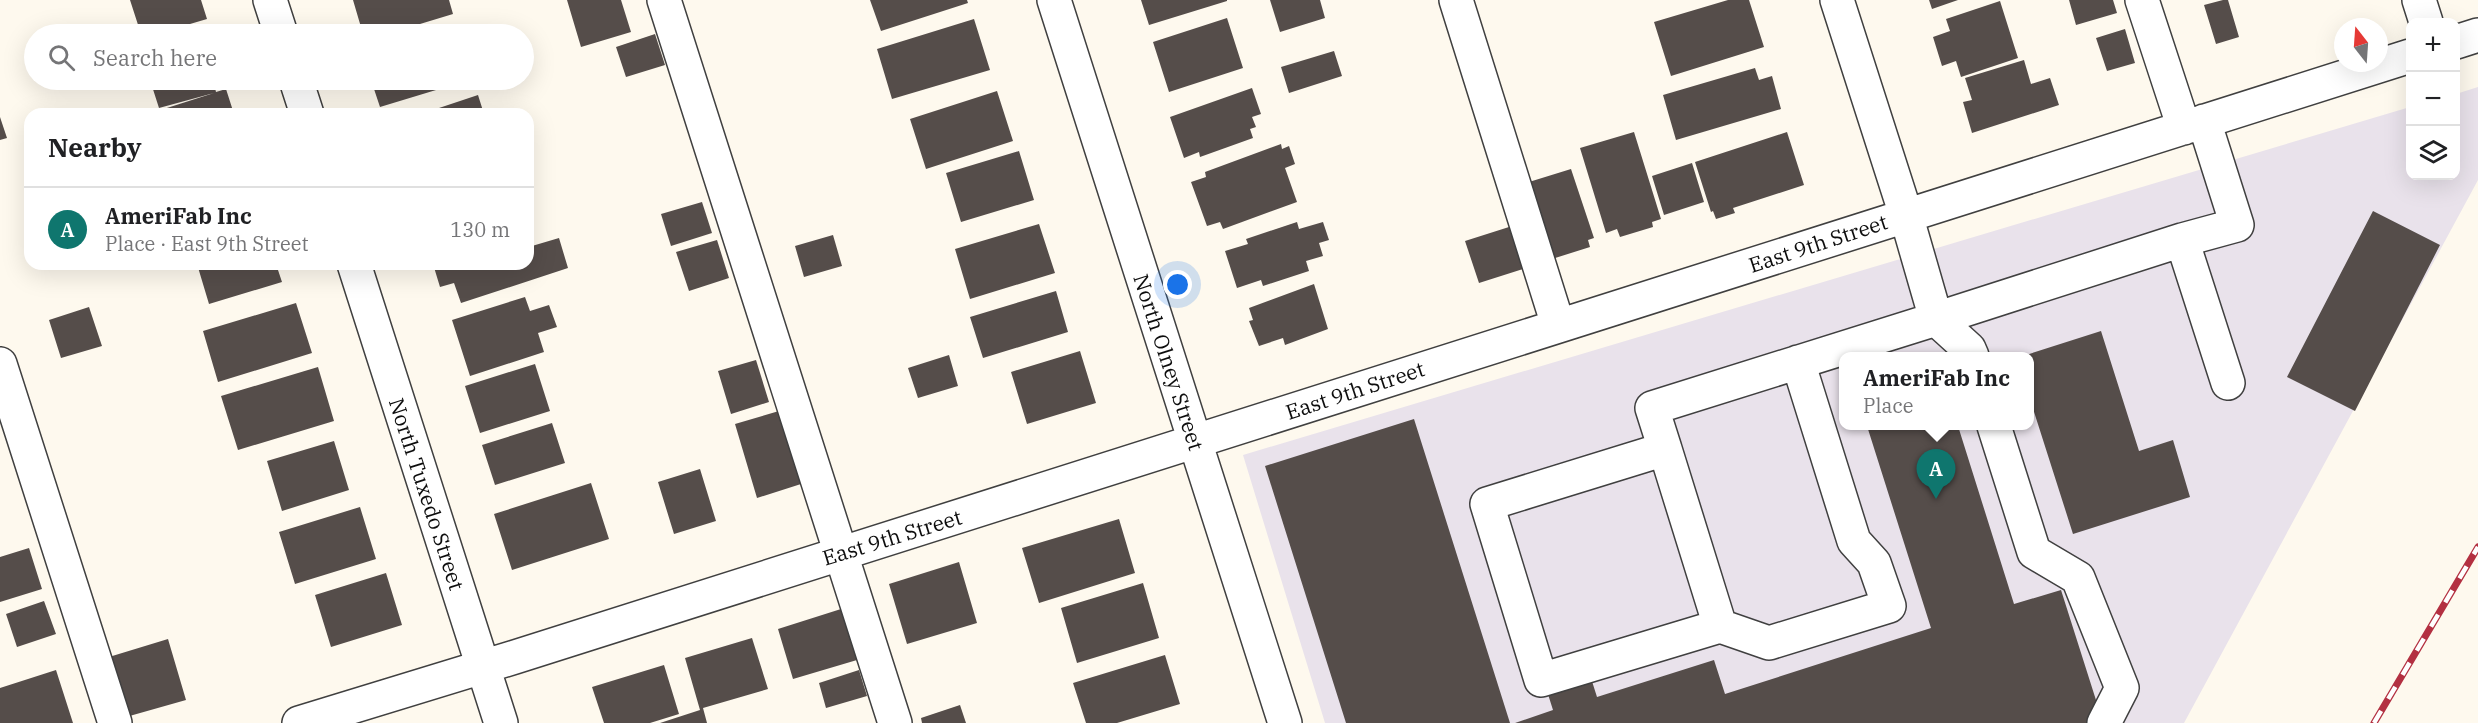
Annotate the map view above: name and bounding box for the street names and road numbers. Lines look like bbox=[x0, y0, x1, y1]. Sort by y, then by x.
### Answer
street label: East 9th Street bbox=[1745, 207, 1891, 279]
street label: North Olney Street bbox=[1127, 270, 1211, 454]
street label: East 9th Street bbox=[1282, 354, 1428, 426]
street label: North Tuxedo Street bbox=[383, 394, 471, 594]
street label: East 9th Street bbox=[819, 503, 965, 571]

